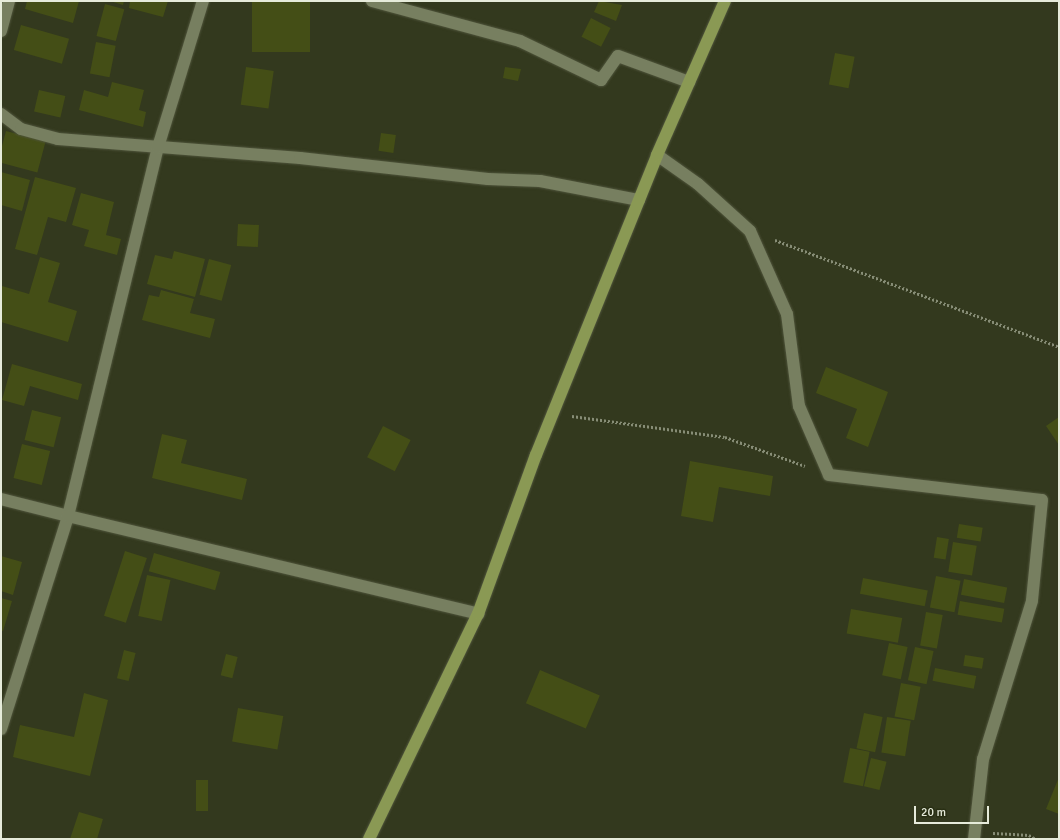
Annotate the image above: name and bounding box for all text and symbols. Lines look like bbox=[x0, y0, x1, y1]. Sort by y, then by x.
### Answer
scale bar bbox=[916, 798, 991, 824]
text: 20 m bbox=[921, 805, 946, 820]

